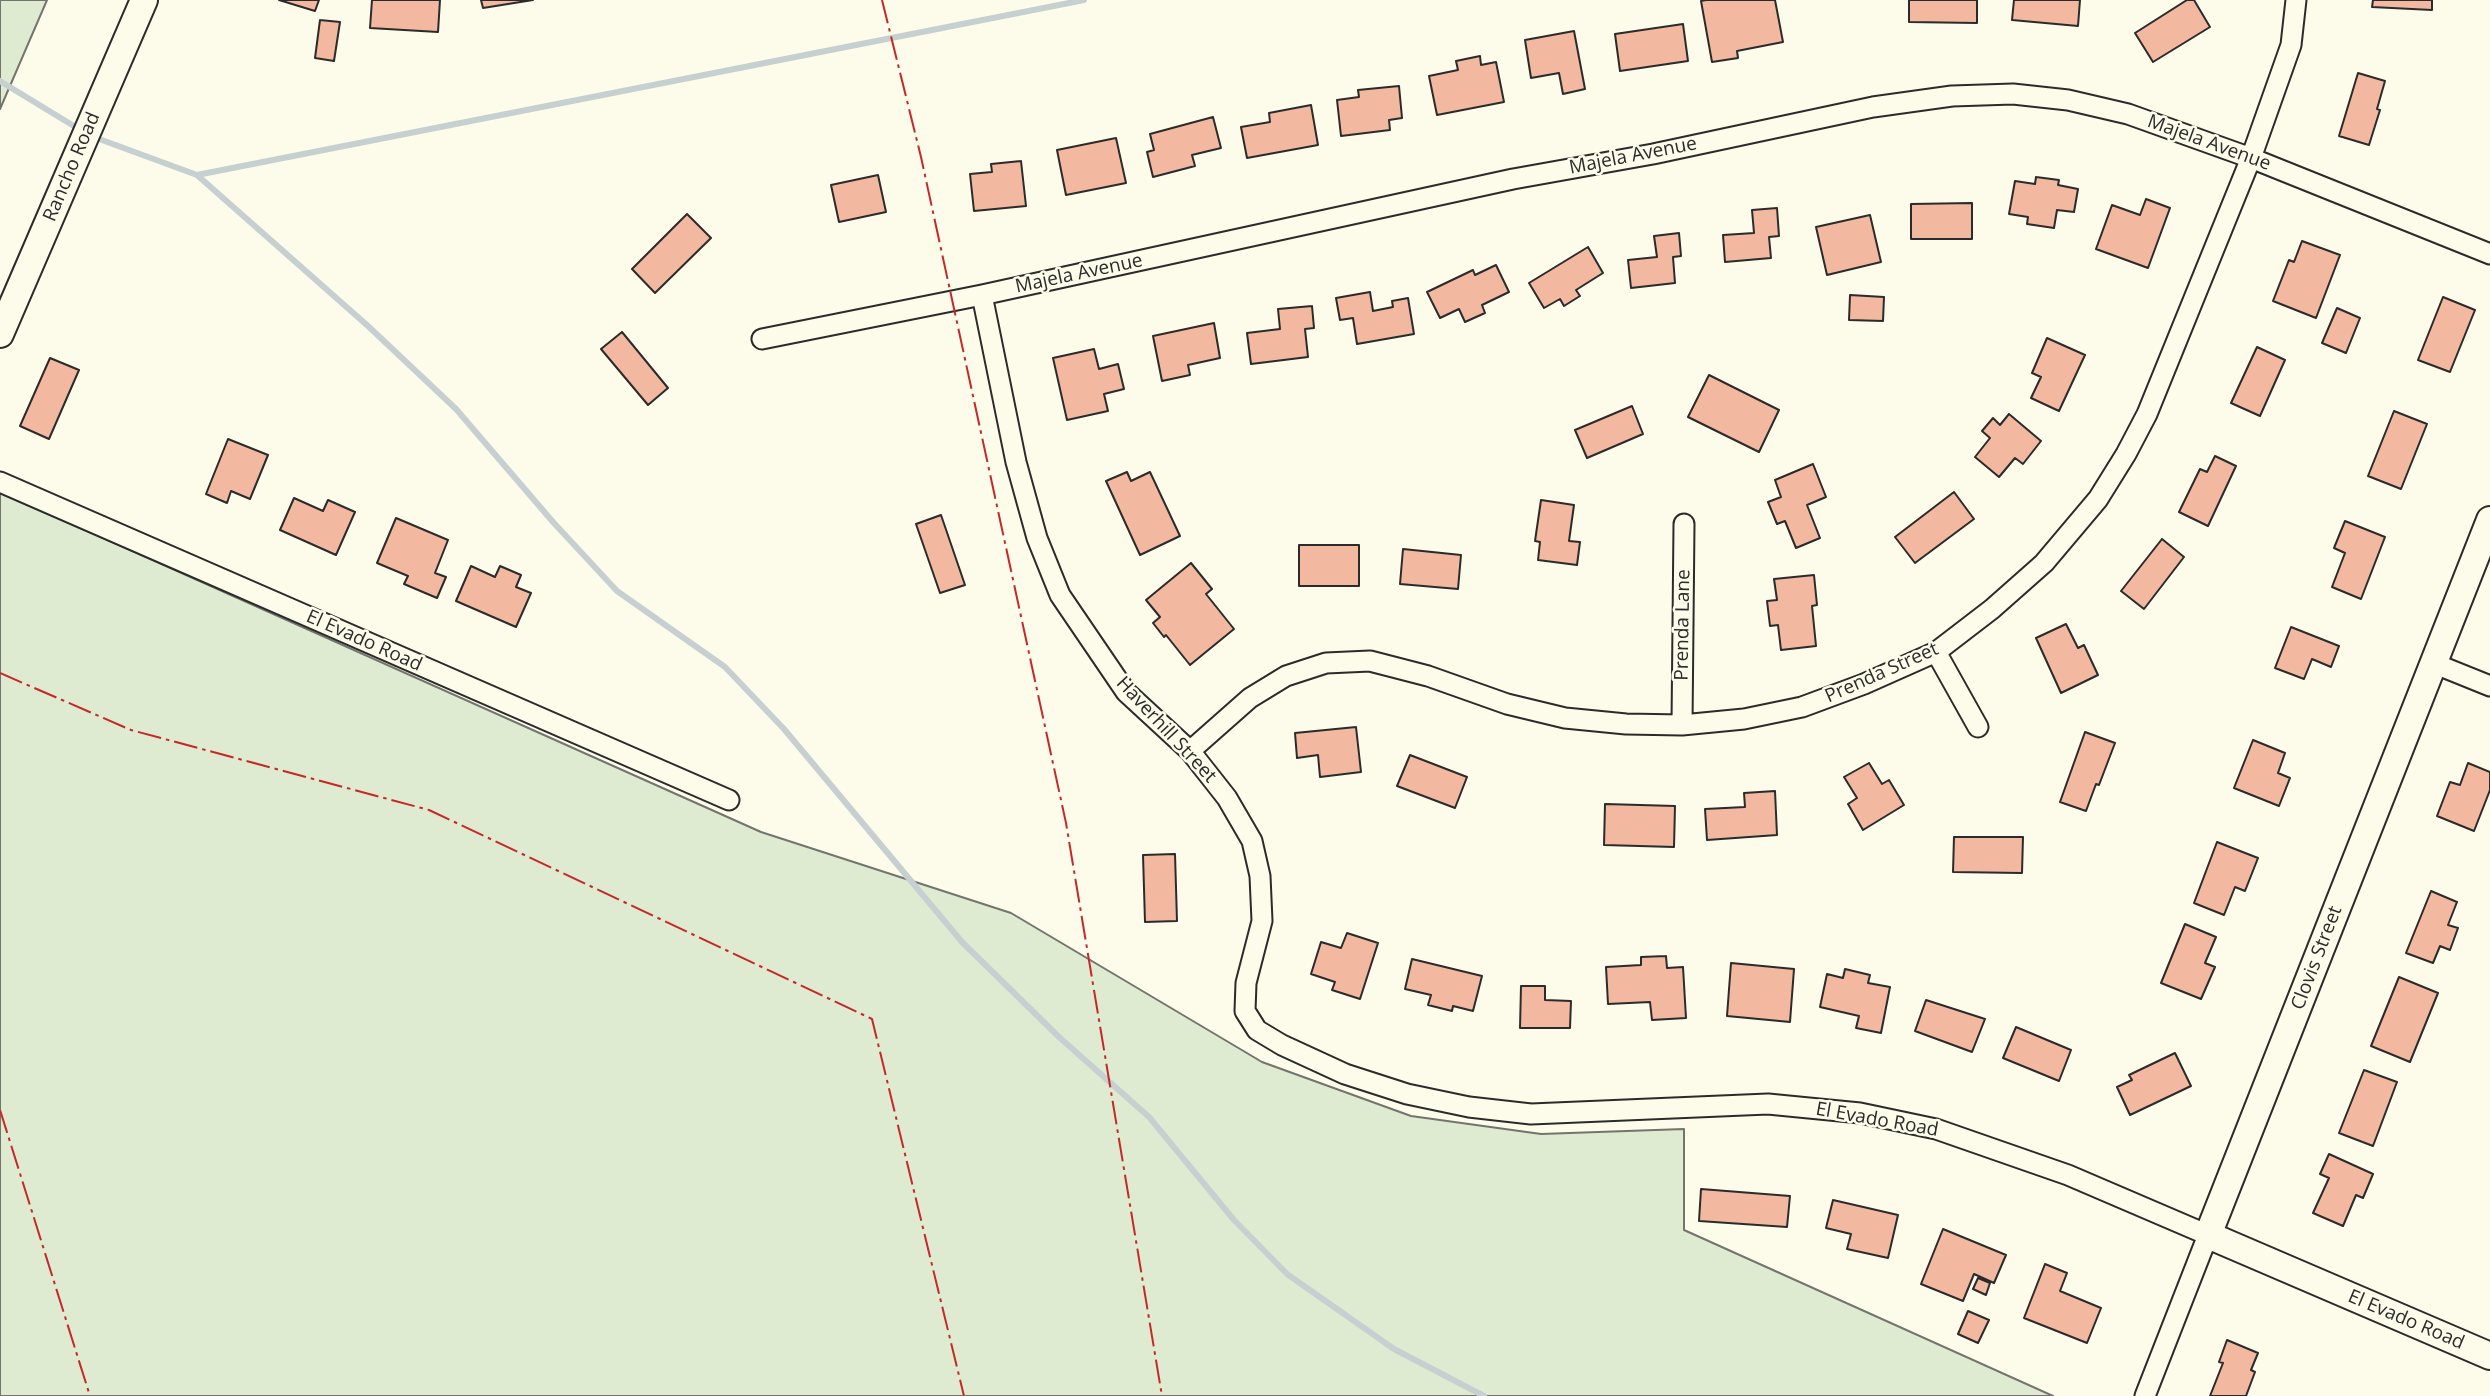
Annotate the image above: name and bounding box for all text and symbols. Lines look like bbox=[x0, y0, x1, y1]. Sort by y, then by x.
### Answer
street label: Rancho Road bbox=[39, 109, 105, 225]
street label: Majela Avenue bbox=[2144, 110, 2274, 176]
street label: Majela Avenue bbox=[1567, 132, 1699, 180]
street label: Majela Avenue bbox=[1013, 249, 1145, 299]
street label: Prenda Lane bbox=[1671, 569, 1695, 681]
street label: El Evado Road bbox=[303, 605, 425, 677]
street label: Prenda Street bbox=[1822, 638, 1942, 708]
street label: Haverhill Street bbox=[1111, 672, 1221, 788]
street label: Clovis Street bbox=[2287, 903, 2347, 1013]
street label: El Evado Road bbox=[1814, 1098, 1940, 1142]
street label: El Evado Road bbox=[2344, 1285, 2468, 1355]

